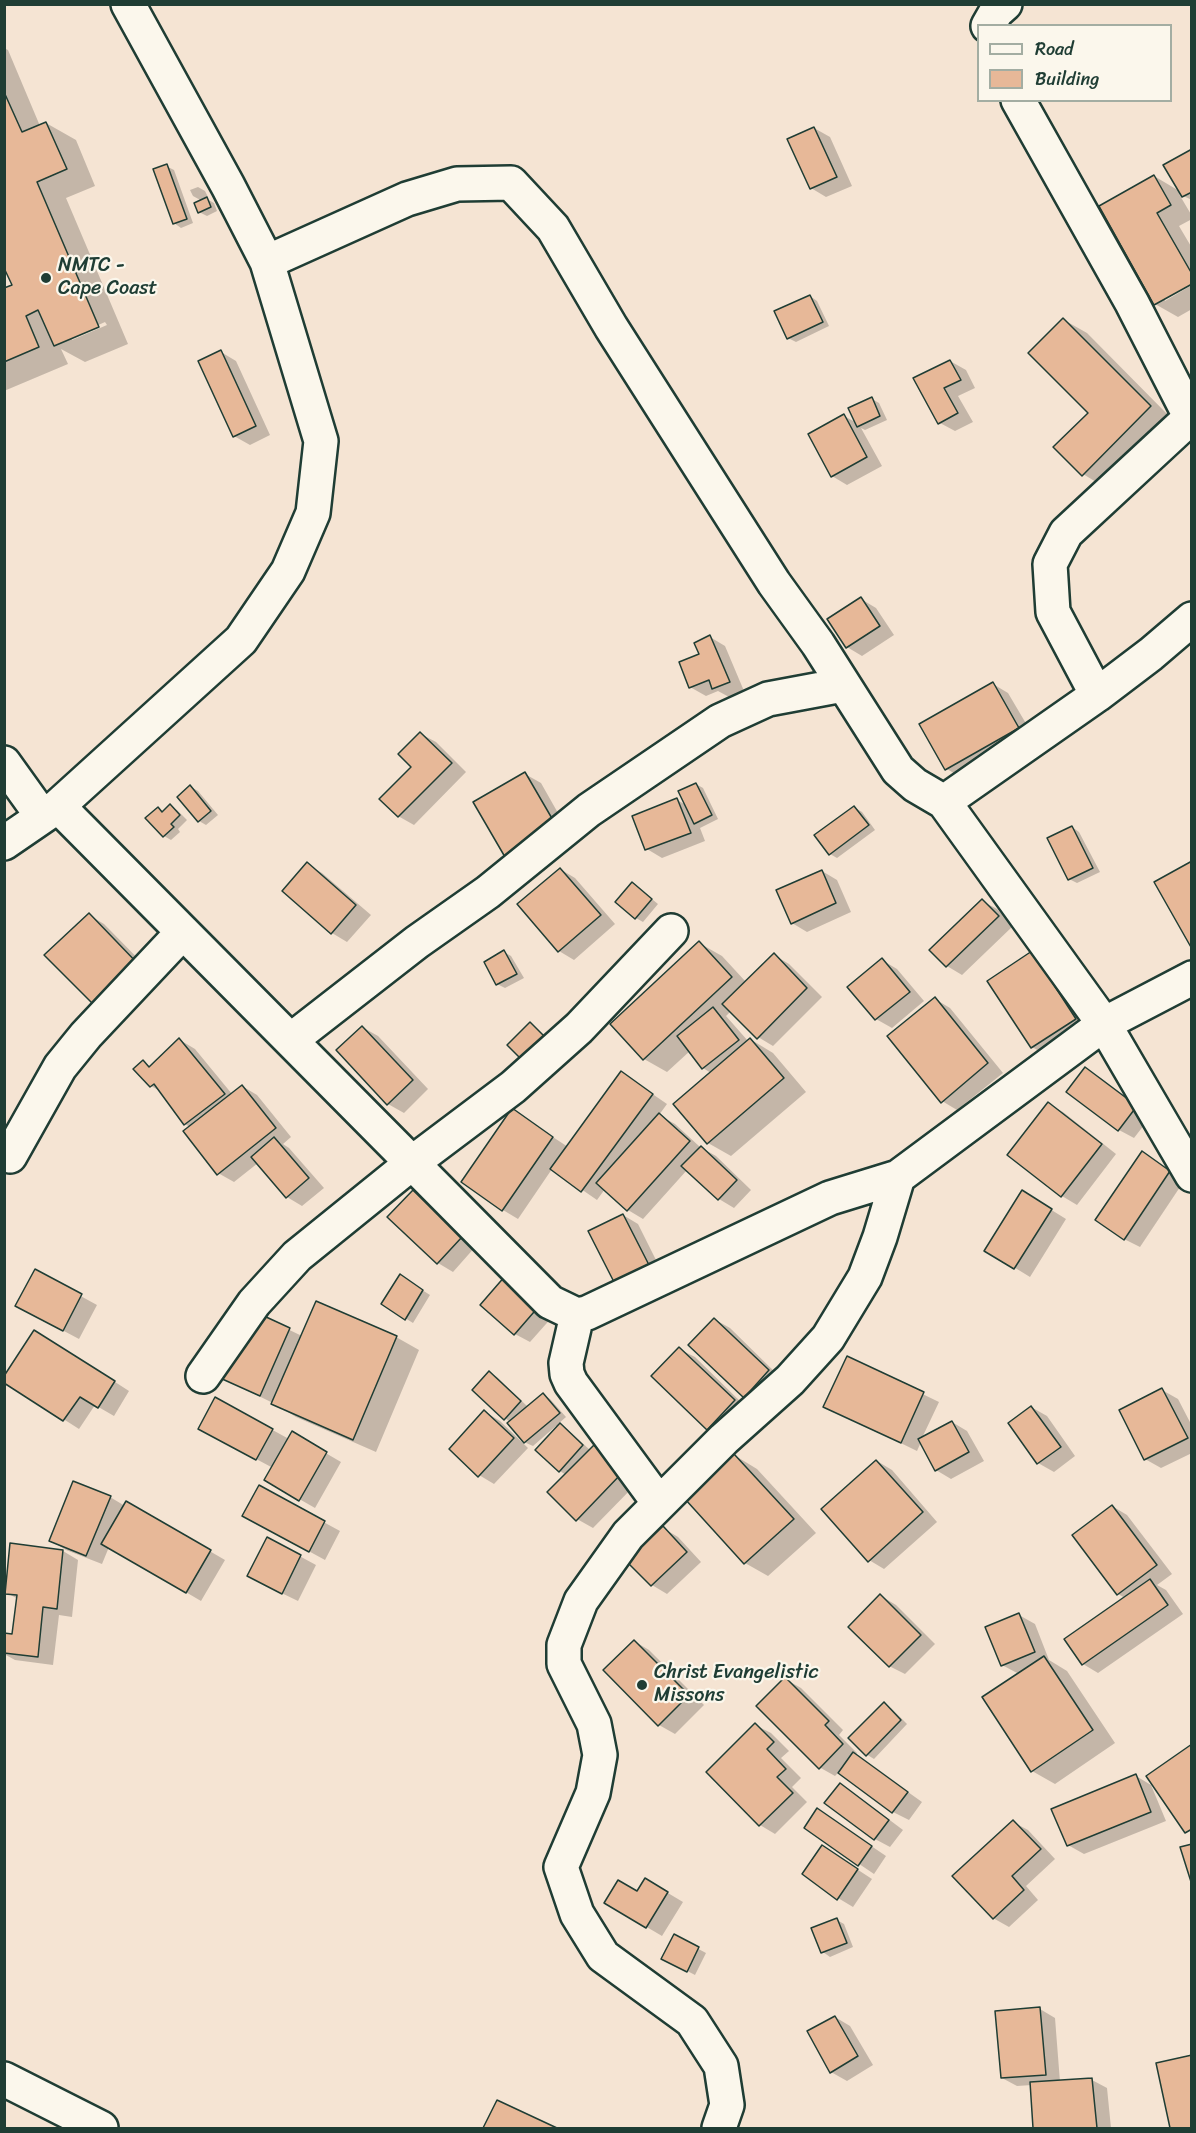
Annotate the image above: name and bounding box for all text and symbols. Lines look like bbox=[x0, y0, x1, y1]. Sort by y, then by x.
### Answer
legend bbox=[977, 24, 1172, 102]
text: Road bbox=[1035, 33, 1074, 65]
text: Building bbox=[1035, 63, 1099, 95]
place label: NMTC - Cape Coast bbox=[58, 254, 157, 301]
marker: NMTC - Cape Coast bbox=[39, 271, 53, 285]
place label: Christ Evangelistic Missons bbox=[654, 1661, 818, 1708]
marker: Christ Evangelistic Missons bbox=[635, 1678, 649, 1692]

